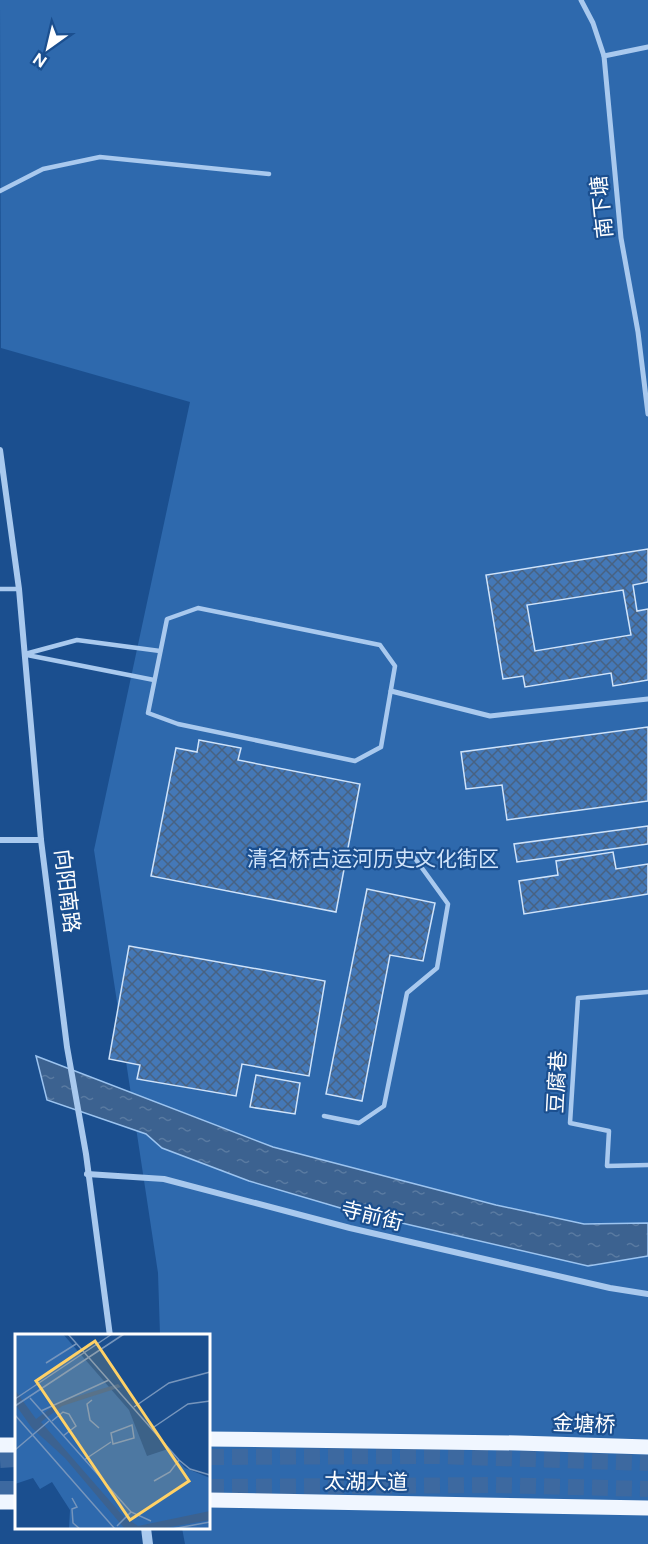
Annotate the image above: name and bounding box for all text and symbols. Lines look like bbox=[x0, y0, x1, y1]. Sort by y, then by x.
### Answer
north arrow bbox=[18, 18, 78, 78]
text: N bbox=[29, 49, 50, 71]
street label: 南下塘 bbox=[586, 174, 617, 240]
park label: 清名桥古运河历史文化街区 bbox=[247, 846, 499, 871]
street label: 向阳南路 bbox=[50, 848, 85, 934]
street label: 豆腐巷 bbox=[542, 1050, 571, 1114]
street label: 寺前街 bbox=[339, 1196, 406, 1235]
inset map bbox=[15, 1334, 210, 1529]
street label: 金塘桥 bbox=[552, 1410, 616, 1437]
street label: 太湖大道 bbox=[324, 1468, 408, 1495]

